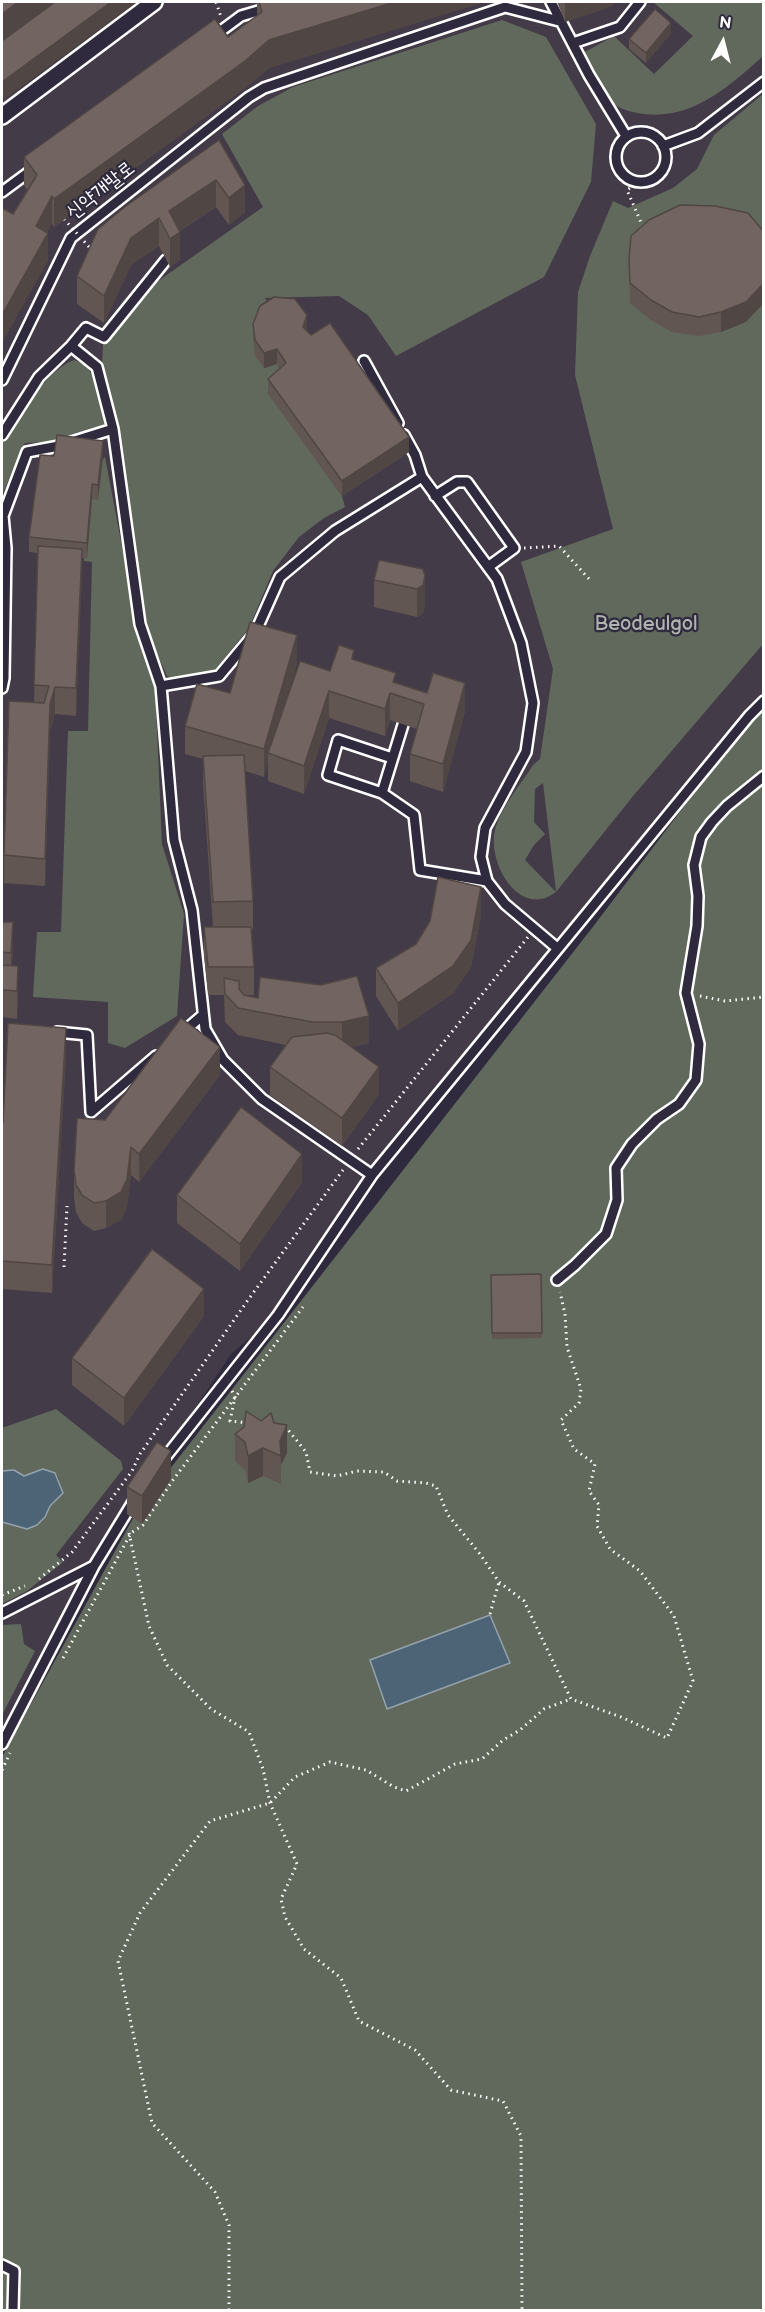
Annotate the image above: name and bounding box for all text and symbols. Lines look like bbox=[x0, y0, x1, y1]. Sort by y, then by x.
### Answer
north arrow bbox=[693, 12, 753, 72]
text: N bbox=[718, 13, 732, 34]
street label: 신약개발로 bbox=[62, 157, 140, 225]
park label: Beodeulgol bbox=[594, 613, 698, 637]

